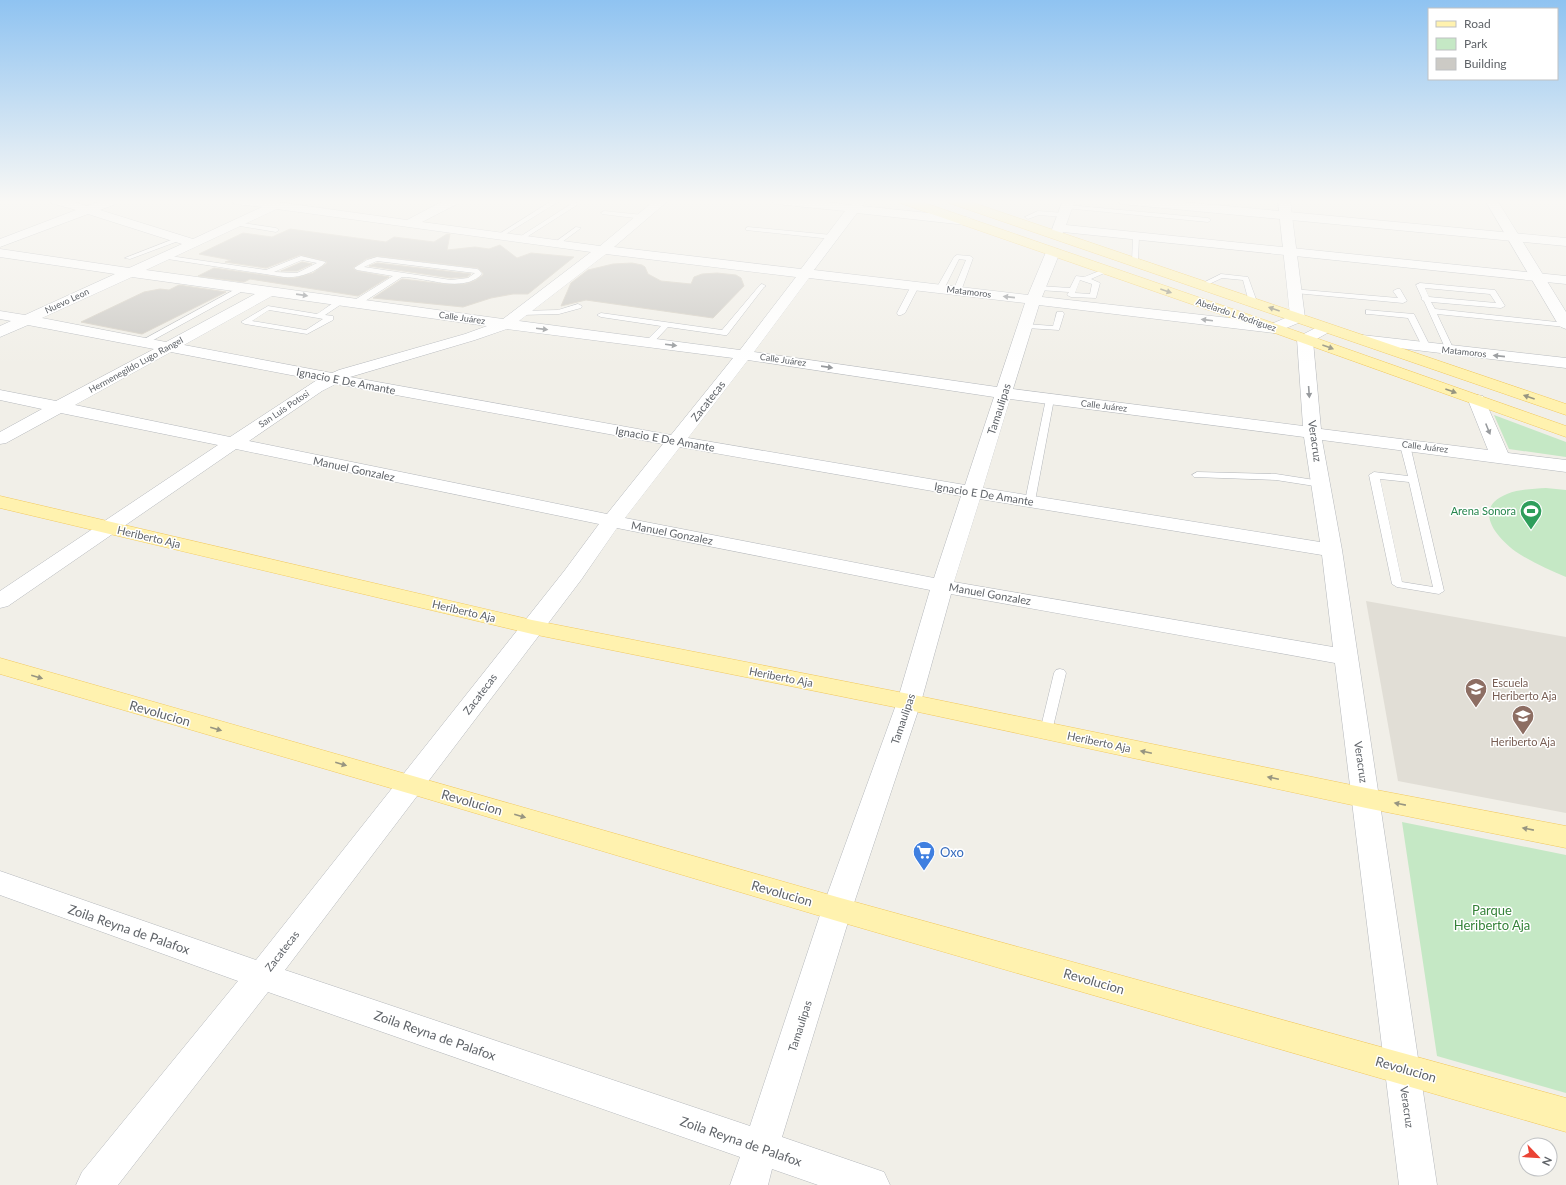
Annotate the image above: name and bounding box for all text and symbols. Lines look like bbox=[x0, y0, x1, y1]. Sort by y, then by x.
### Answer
legend bbox=[1428, 8, 1558, 80]
text: Road bbox=[1464, 16, 1491, 31]
text: Park bbox=[1464, 36, 1488, 51]
text: Building bbox=[1464, 56, 1507, 71]
street label: Matamoros bbox=[946, 283, 992, 300]
street label: Nuevo Leon bbox=[43, 286, 91, 316]
one-way arrow bbox=[1160, 288, 1172, 294]
one-way arrow bbox=[296, 292, 308, 298]
one-way arrow bbox=[1003, 293, 1015, 300]
street label: Abelardo L Rodriguez bbox=[1195, 296, 1278, 333]
one-way arrow bbox=[1267, 306, 1279, 312]
street label: Calle Juárez bbox=[438, 309, 486, 326]
one-way arrow bbox=[1201, 317, 1214, 323]
one-way arrow bbox=[536, 326, 548, 332]
street label: Hermenegildo Lugo Rangel bbox=[87, 334, 185, 395]
one-way arrow bbox=[665, 342, 677, 348]
street label: Matamoros bbox=[1441, 344, 1487, 359]
one-way arrow bbox=[1323, 345, 1335, 351]
street label: Calle Juárez bbox=[759, 351, 807, 368]
one-way arrow bbox=[1493, 353, 1505, 359]
one-way arrow bbox=[821, 364, 833, 370]
street label: Ignacio E De Amante bbox=[295, 365, 397, 397]
street label: Zacatecas bbox=[688, 378, 728, 424]
street label: Tamaulipas bbox=[984, 381, 1013, 436]
one-way arrow bbox=[1306, 386, 1313, 398]
street label: San Luis Potosi bbox=[256, 388, 311, 430]
one-way arrow bbox=[1445, 388, 1457, 394]
one-way arrow bbox=[1523, 394, 1535, 400]
street label: Calle Juárez bbox=[1080, 397, 1128, 414]
street label: Veracruz bbox=[1306, 419, 1325, 463]
street label: Ignacio E De Amante bbox=[614, 423, 716, 454]
one-way arrow bbox=[1486, 423, 1492, 435]
street label: Calle Juárez bbox=[1401, 438, 1449, 455]
street label: Manuel Gonzalez bbox=[312, 454, 396, 484]
street label: Ignacio E De Amante bbox=[933, 479, 1035, 508]
sports icon: Arena Sonora bbox=[1518, 498, 1544, 531]
place label: Arena Sonora bbox=[1451, 504, 1516, 517]
street label: Manuel Gonzalez bbox=[630, 518, 714, 547]
street label: Heriberto Aja bbox=[116, 523, 182, 550]
street label: Manuel Gonzalez bbox=[948, 580, 1032, 607]
street label: Heriberto Aja bbox=[431, 597, 497, 624]
street label: Heriberto Aja bbox=[748, 664, 814, 689]
street label: Zacatecas bbox=[460, 670, 499, 717]
one-way arrow bbox=[32, 674, 44, 680]
school or university icon: Escuela Heriberto Aja bbox=[1463, 676, 1489, 709]
place label: Escuela Heriberto Aja bbox=[1492, 676, 1557, 702]
street label: Tamaulipas bbox=[888, 691, 917, 746]
street label: Revolucion bbox=[128, 697, 192, 729]
school or university icon: Heriberto Aja bbox=[1510, 703, 1536, 736]
one-way arrow bbox=[210, 726, 222, 732]
street label: Heriberto Aja bbox=[1066, 728, 1132, 755]
place label: Heriberto Aja bbox=[1491, 735, 1555, 748]
street label: Veracruz bbox=[1352, 740, 1371, 784]
one-way arrow bbox=[1139, 748, 1152, 754]
one-way arrow bbox=[335, 761, 347, 767]
one-way arrow bbox=[1267, 775, 1279, 781]
street label: Revolucion bbox=[440, 786, 504, 818]
one-way arrow bbox=[1394, 801, 1406, 807]
one-way arrow bbox=[514, 813, 526, 819]
one-way arrow bbox=[1522, 826, 1534, 832]
supermarket icon: Oxo bbox=[911, 839, 937, 872]
place label: Oxo bbox=[940, 844, 964, 860]
street label: Revolucion bbox=[750, 877, 814, 909]
street label: Zoila Reyna de Palafox bbox=[66, 901, 193, 958]
park label: Parque Heriberto Aja bbox=[1454, 902, 1530, 933]
street label: Zacatecas bbox=[262, 928, 302, 974]
street label: Revolucion bbox=[1062, 965, 1126, 997]
street label: Tamaulipas bbox=[785, 998, 814, 1053]
street label: Zoila Reyna de Palafox bbox=[372, 1007, 499, 1064]
street label: Revolucion bbox=[1374, 1053, 1438, 1085]
street label: Veracruz bbox=[1398, 1085, 1417, 1129]
street label: Zoila Reyna de Palafox bbox=[678, 1113, 805, 1170]
north arrow bbox=[1518, 1137, 1558, 1177]
text: N bbox=[1540, 1155, 1555, 1168]

